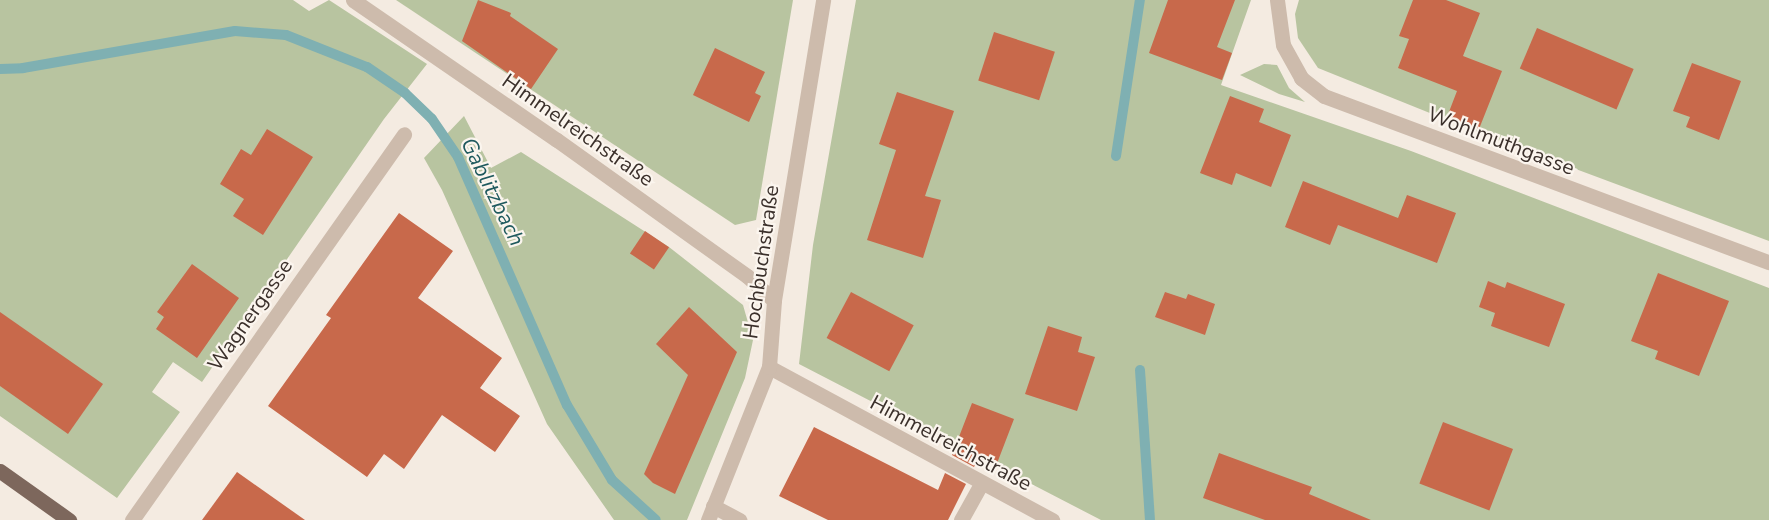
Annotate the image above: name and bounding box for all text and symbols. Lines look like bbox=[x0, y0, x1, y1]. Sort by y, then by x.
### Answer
street label: Himmelreichstraße bbox=[497, 68, 659, 192]
street label: Wohlmuthgasse bbox=[1424, 101, 1578, 181]
water label: Gablitzbach bbox=[454, 134, 530, 250]
street label: Hochbuchstraße bbox=[738, 184, 784, 340]
street label: Wagnergasse bbox=[202, 254, 298, 376]
street label: Himmelreichstraße bbox=[866, 390, 1036, 496]

